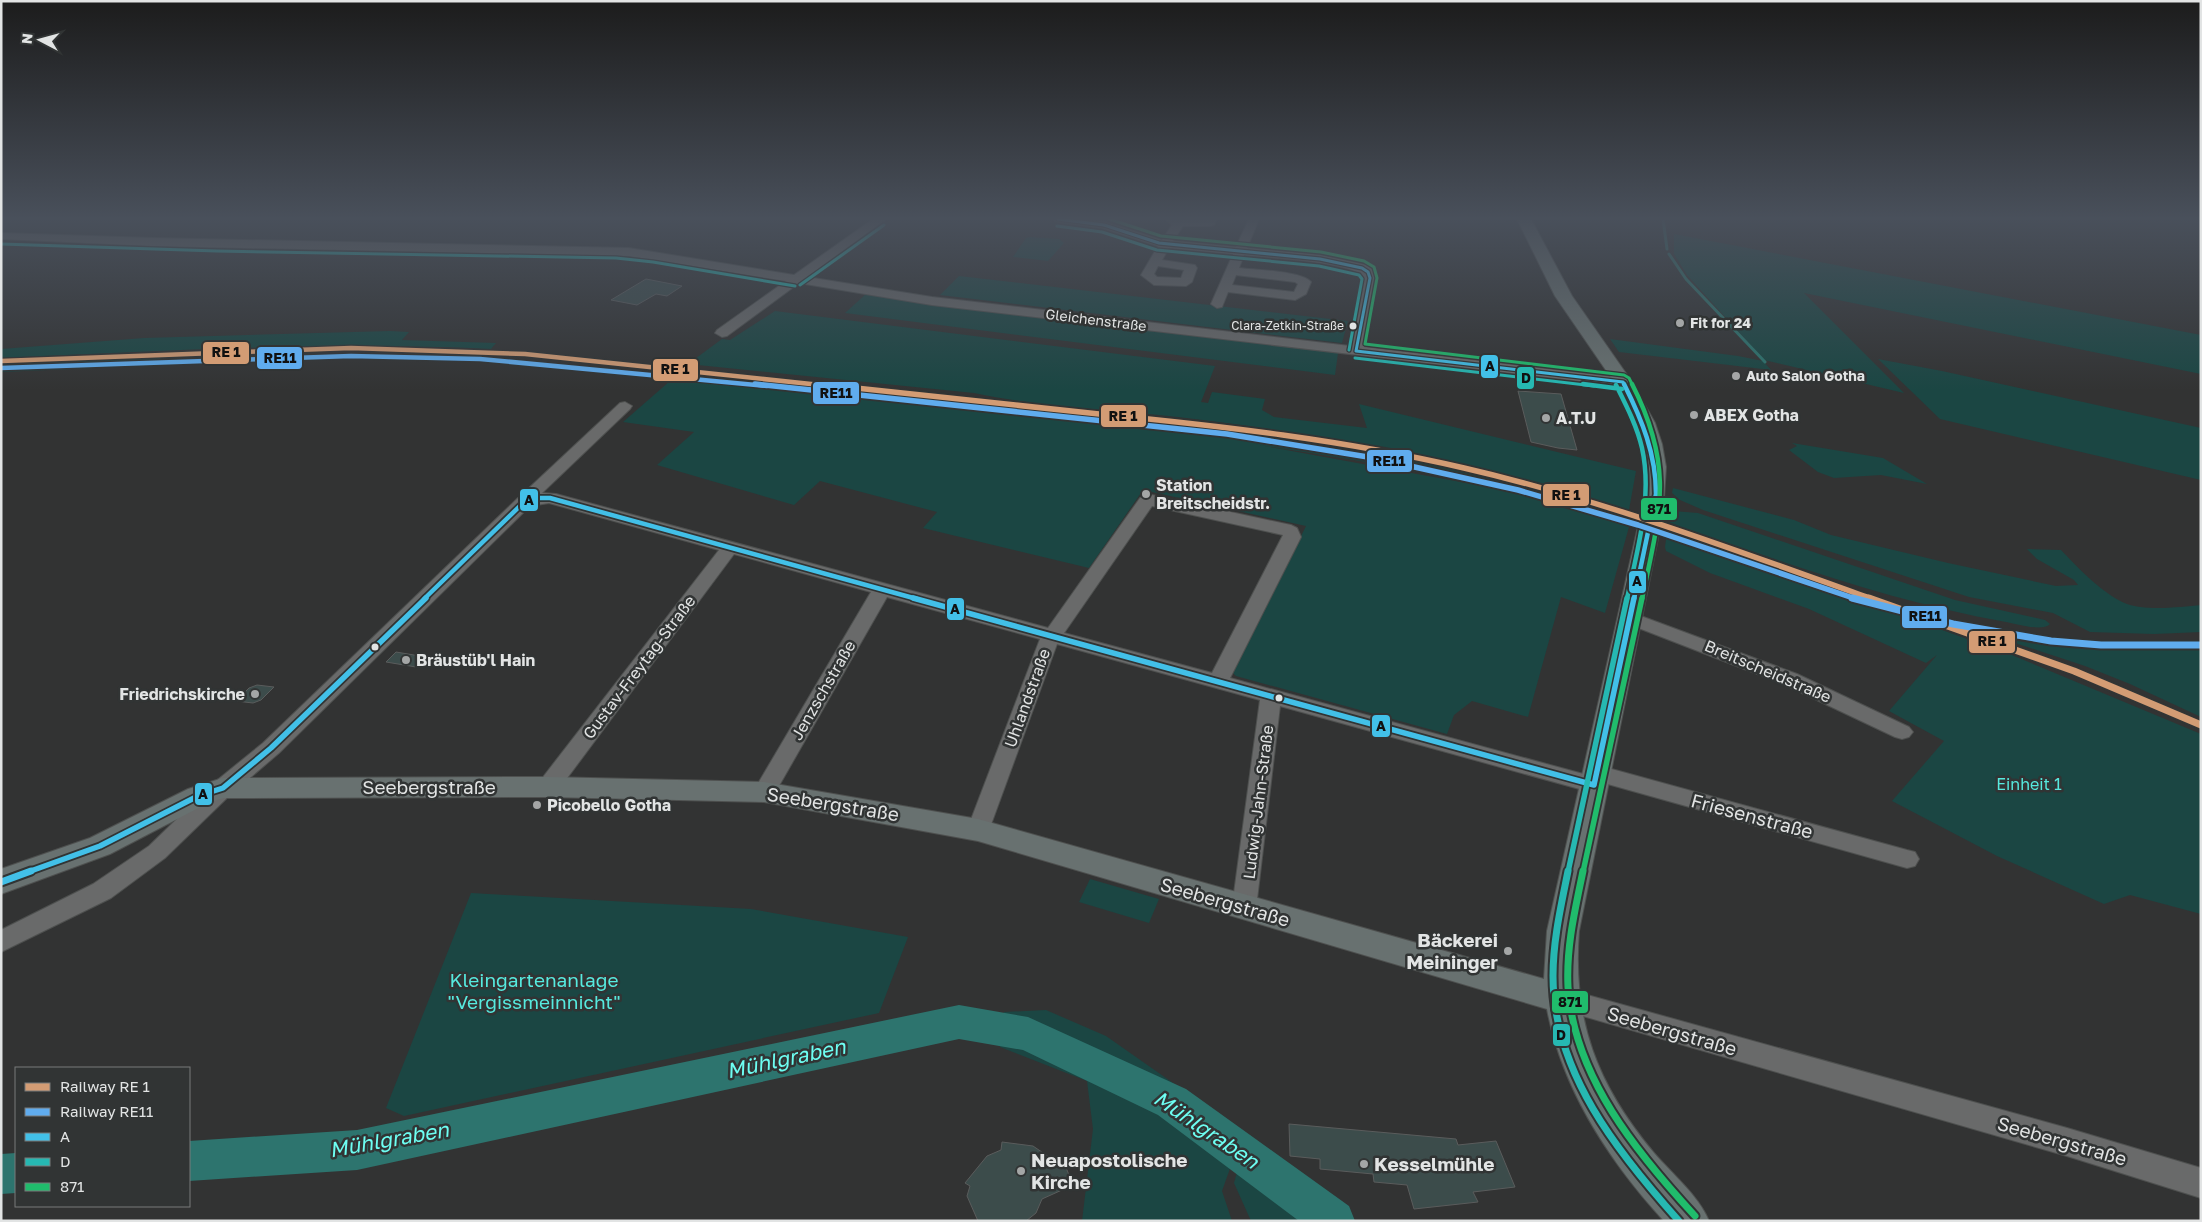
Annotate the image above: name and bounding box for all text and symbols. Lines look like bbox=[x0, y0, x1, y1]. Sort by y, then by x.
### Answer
north arrow bbox=[15, 15, 65, 65]
text: N bbox=[18, 32, 36, 45]
street label: Gleichenstraße bbox=[1045, 305, 1147, 334]
place label: Fit for 24 bbox=[1690, 314, 1751, 331]
marker: Fit for 24 bbox=[1674, 317, 1686, 329]
place label: Clara-Zetkin-Straße bbox=[1231, 318, 1344, 333]
marker: Clara-Zetkin-Straße bbox=[1348, 321, 1358, 331]
line badge: RE 1 bbox=[202, 341, 250, 365]
text: RE 1 bbox=[211, 343, 241, 360]
line badge: RE11 bbox=[256, 346, 303, 370]
text: RE11 bbox=[264, 349, 296, 366]
line badge: A bbox=[1480, 354, 1499, 379]
text: A bbox=[1485, 357, 1495, 374]
line badge: RE 1 bbox=[652, 358, 699, 382]
text: RE 1 bbox=[660, 360, 690, 377]
line badge: D bbox=[1516, 366, 1535, 390]
place label: Auto Salon Gotha bbox=[1746, 367, 1865, 384]
text: D bbox=[1521, 369, 1531, 386]
marker: Auto Salon Gotha bbox=[1730, 370, 1742, 382]
line badge: RE11 bbox=[812, 381, 860, 405]
text: RE11 bbox=[820, 384, 852, 401]
line badge: RE 1 bbox=[1100, 404, 1147, 428]
place label: ABEX Gotha bbox=[1704, 405, 1799, 425]
text: RE 1 bbox=[1108, 407, 1138, 424]
place label: A.T.U bbox=[1556, 408, 1596, 428]
marker: ABEX Gotha bbox=[1688, 409, 1700, 421]
marker: A.T.U bbox=[1540, 412, 1552, 424]
line badge: RE11 bbox=[1366, 449, 1413, 473]
text: RE11 bbox=[1373, 452, 1405, 469]
place label: Station Breitscheidstr. bbox=[1156, 475, 1270, 513]
line badge: RE 1 bbox=[1542, 483, 1590, 507]
text: RE 1 bbox=[1551, 486, 1581, 503]
line badge: A bbox=[519, 488, 539, 512]
marker: Station Breitscheidstr. bbox=[1140, 488, 1152, 500]
text: A bbox=[524, 491, 534, 508]
line badge: 871 bbox=[1640, 497, 1678, 521]
text: 871 bbox=[1647, 500, 1671, 517]
line badge: A bbox=[1628, 570, 1647, 594]
text: A bbox=[1632, 572, 1642, 589]
street label: Gustav-Freytag-Straße bbox=[578, 591, 700, 743]
line badge: A bbox=[946, 597, 965, 621]
text: A bbox=[950, 600, 960, 617]
line badge: RE11 bbox=[1901, 605, 1948, 629]
text: RE11 bbox=[1909, 607, 1941, 624]
line badge: RE 1 bbox=[1968, 630, 2016, 654]
text: RE 1 bbox=[1977, 632, 2007, 649]
street label: Breitscheidstraße bbox=[1702, 635, 1834, 707]
street label: Jenzschstraße bbox=[786, 637, 860, 743]
unlabelled marker bbox=[370, 642, 380, 652]
street label: Uhlandstraße bbox=[1000, 646, 1054, 750]
place label: Bräustüb'l Hain bbox=[416, 650, 535, 670]
marker: Bräustüb'l Hain bbox=[400, 654, 412, 666]
place label: Friedrichskirche bbox=[119, 684, 245, 704]
marker: Friedrichskirche bbox=[249, 688, 261, 700]
unlabelled marker bbox=[1274, 693, 1284, 703]
line badge: A bbox=[1371, 714, 1391, 738]
text: A bbox=[1376, 717, 1386, 734]
street label: Ludwig-Jahn-Straße bbox=[1239, 724, 1277, 880]
park label: Einheit 1 bbox=[1996, 774, 2062, 794]
street label: Seebergstraße bbox=[362, 775, 496, 798]
line badge: A bbox=[194, 782, 213, 806]
street label: Seebergstraße bbox=[765, 782, 901, 825]
text: A bbox=[198, 785, 208, 802]
street label: Friesenstraße bbox=[1689, 788, 1816, 843]
place label: Picobello Gotha bbox=[547, 795, 671, 815]
marker: Picobello Gotha bbox=[531, 799, 543, 811]
street label: Seebergstraße bbox=[1158, 872, 1292, 931]
place label: Bäckerei Meininger bbox=[1406, 928, 1499, 973]
marker: Bäckerei Meininger bbox=[1502, 945, 1514, 957]
park label: Kleingartenanlage "Vergissmeinnicht" bbox=[447, 968, 621, 1013]
line badge: 871 bbox=[1551, 990, 1589, 1014]
text: 871 bbox=[1558, 993, 1582, 1010]
street label: Seebergstraße bbox=[1605, 1001, 1739, 1060]
line badge: D bbox=[1552, 1023, 1571, 1047]
text: D bbox=[1556, 1026, 1566, 1043]
water label: Mühlgraben bbox=[724, 1033, 849, 1083]
legend bbox=[15, 1067, 190, 1207]
text: Railway RE 1 bbox=[60, 1077, 150, 1095]
water label: Mühlgraben bbox=[1149, 1085, 1265, 1174]
text: Railway RE11 bbox=[60, 1102, 153, 1120]
street label: Seebergstraße bbox=[1995, 1111, 2129, 1170]
water label: Mühlgraben bbox=[327, 1116, 452, 1162]
text: A bbox=[60, 1127, 70, 1145]
place label: Neuapostolische Kirche bbox=[1031, 1148, 1187, 1193]
text: D bbox=[60, 1152, 71, 1170]
place label: Kesselmühle bbox=[1374, 1152, 1494, 1175]
marker: Kesselmühle bbox=[1358, 1158, 1370, 1170]
marker: Neuapostolische Kirche bbox=[1015, 1165, 1027, 1177]
text: 871 bbox=[60, 1177, 84, 1195]

